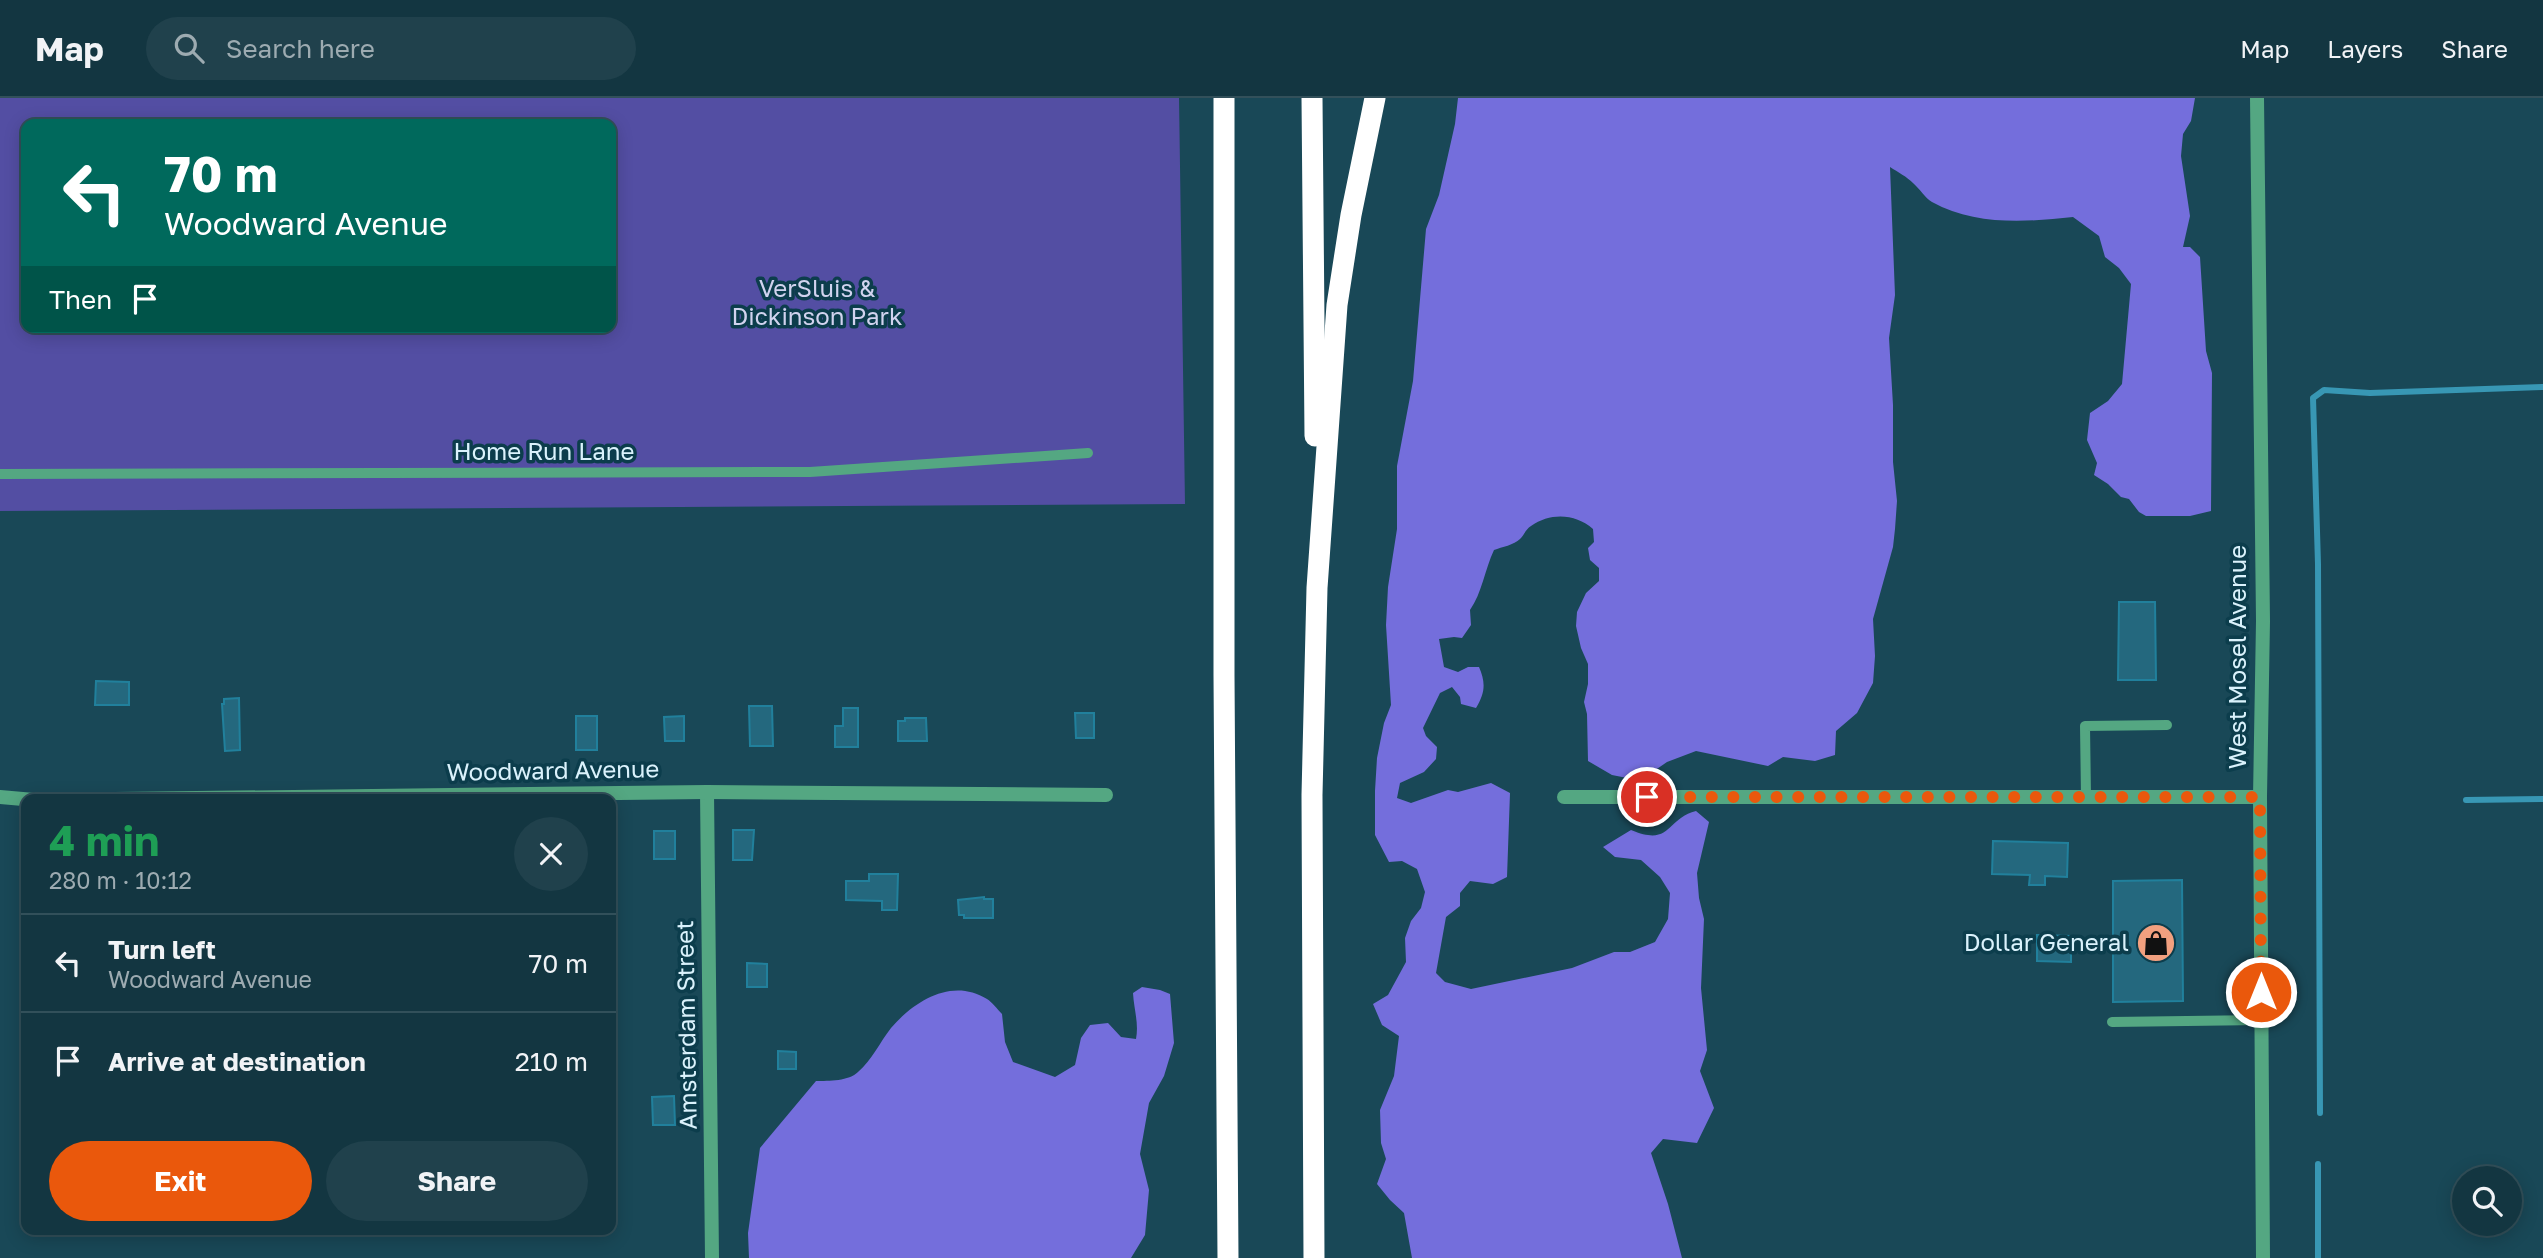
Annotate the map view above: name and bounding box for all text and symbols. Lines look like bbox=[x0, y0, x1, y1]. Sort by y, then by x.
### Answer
search box bbox=[146, 17, 636, 80]
text: Map bbox=[35, 29, 104, 68]
icon: search bbox=[170, 29, 208, 67]
text: Search here bbox=[226, 33, 375, 64]
text: Map bbox=[2240, 34, 2289, 63]
text: Layers bbox=[2327, 34, 2403, 63]
text: Share bbox=[2441, 34, 2508, 63]
text: 70 m bbox=[164, 144, 278, 203]
icon: left bbox=[49, 147, 140, 238]
text: Woodward Avenue bbox=[164, 204, 448, 242]
park label: VerSluis & Dickinson Park bbox=[732, 273, 902, 330]
icon: arrive bbox=[126, 280, 164, 318]
text: Then bbox=[49, 284, 112, 315]
street label: Home Run Lane bbox=[453, 436, 635, 465]
street label: West Mosel Avenue bbox=[2222, 545, 2251, 769]
street label: Woodward Avenue bbox=[446, 753, 660, 786]
pin bbox=[1617, 767, 1677, 827]
icon: arrive bbox=[1628, 778, 1666, 816]
text: 4 min bbox=[49, 815, 159, 865]
button: close bbox=[514, 817, 588, 891]
text: 280 m · 10:12 bbox=[49, 866, 192, 894]
street label: Amsterdam Street bbox=[669, 920, 702, 1130]
shop icon: Dollar General bbox=[2135, 922, 2177, 964]
place label: Dollar General bbox=[1964, 927, 2129, 956]
text: Turn left bbox=[108, 934, 216, 965]
icon: left bbox=[49, 944, 87, 982]
text: 70 m bbox=[529, 948, 588, 979]
position arrow bbox=[2224, 955, 2298, 1029]
text: Woodward Avenue bbox=[108, 965, 312, 993]
icon: arrive bbox=[49, 1042, 87, 1080]
text: Arrive at destination bbox=[108, 1046, 366, 1077]
text: 210 m bbox=[515, 1046, 588, 1077]
button: Exit bbox=[49, 1141, 312, 1221]
button: Share bbox=[326, 1141, 588, 1221]
map controls bbox=[2452, 1166, 2522, 1236]
button: search bbox=[2452, 1166, 2522, 1236]

